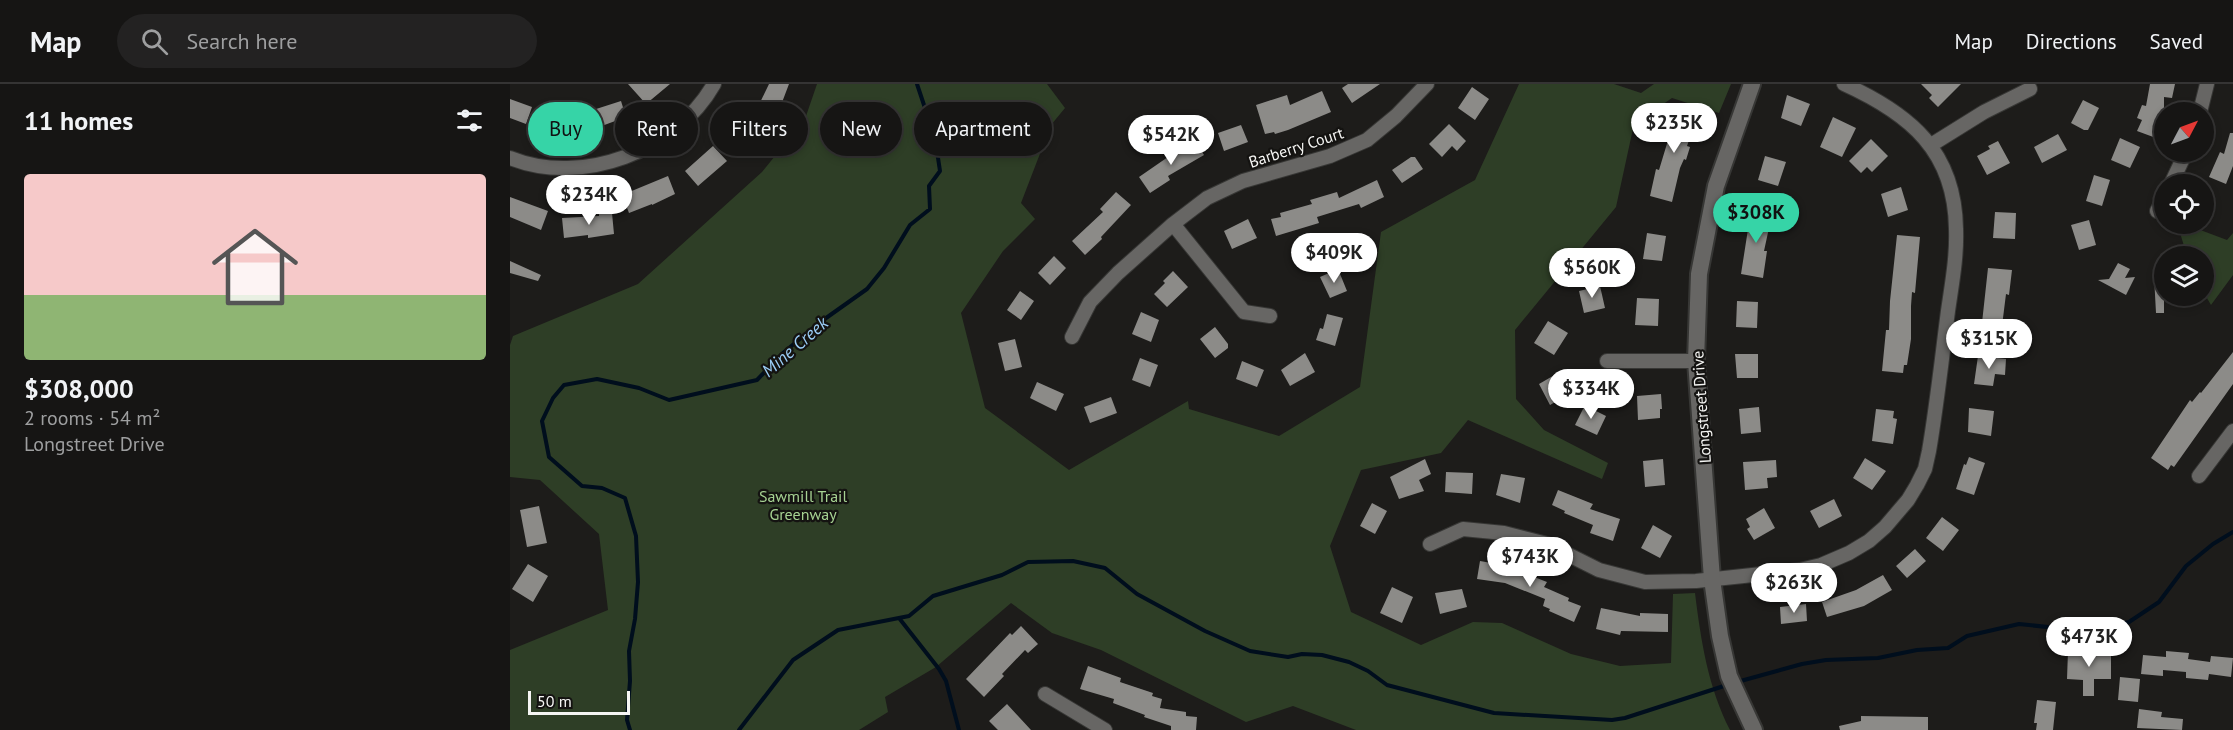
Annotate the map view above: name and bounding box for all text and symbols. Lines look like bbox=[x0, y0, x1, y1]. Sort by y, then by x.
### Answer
search box bbox=[117, 14, 537, 68]
text: Map bbox=[30, 23, 81, 60]
icon: search bbox=[138, 25, 171, 58]
text: Search here bbox=[186, 27, 297, 55]
text: Map bbox=[1954, 28, 1993, 55]
text: Directions bbox=[2026, 28, 2117, 55]
text: Saved bbox=[2150, 28, 2203, 55]
chip: Buy bbox=[528, 102, 603, 156]
chip: Rent bbox=[615, 102, 698, 156]
chip: Filters bbox=[710, 102, 808, 156]
chip: New bbox=[820, 102, 902, 156]
chip: Apartment bbox=[914, 102, 1052, 156]
north arrow bbox=[2154, 102, 2214, 162]
map controls bbox=[2154, 102, 2214, 306]
pin: $235K bbox=[1632, 103, 1716, 154]
text: 11 homes bbox=[24, 104, 133, 137]
icon: filters bbox=[453, 104, 486, 137]
text: $235K bbox=[1645, 109, 1703, 135]
pin: $542K bbox=[1129, 115, 1213, 166]
text: $542K bbox=[1142, 121, 1200, 147]
street label: Barberry Court bbox=[1246, 122, 1347, 172]
button: locate bbox=[2154, 174, 2214, 234]
pin: $234K bbox=[547, 175, 631, 226]
text: $234K bbox=[560, 181, 618, 207]
pin: $308K bbox=[1714, 193, 1798, 244]
text: $308K bbox=[1727, 199, 1785, 225]
icon: home bbox=[201, 213, 309, 321]
pin: $409K bbox=[1292, 233, 1376, 284]
text: $409K bbox=[1305, 239, 1363, 265]
button: layers bbox=[2154, 246, 2214, 306]
pin: $560K bbox=[1550, 248, 1634, 299]
text: $560K bbox=[1563, 254, 1621, 280]
water label: Mine Creek bbox=[757, 311, 833, 382]
pin: $315K bbox=[1947, 319, 2031, 370]
text: $315K bbox=[1960, 325, 2018, 351]
street label: Longstreet Drive bbox=[1687, 350, 1715, 464]
pin: $334K bbox=[1549, 369, 1633, 420]
text: $308,000 bbox=[24, 372, 134, 405]
text: $334K bbox=[1562, 375, 1620, 401]
text: 2 rooms · 54 m² bbox=[24, 405, 160, 431]
text: Longstreet Drive bbox=[24, 431, 165, 457]
park label: Sawmill Trail Greenway bbox=[759, 486, 847, 524]
pin: $743K bbox=[1488, 537, 1572, 588]
text: $743K bbox=[1501, 543, 1559, 569]
pin: $263K bbox=[1752, 563, 1836, 614]
text: $263K bbox=[1765, 569, 1823, 595]
pin: $473K bbox=[2047, 617, 2131, 668]
text: $473K bbox=[2060, 623, 2118, 649]
scale bar bbox=[528, 688, 630, 716]
text: 50 m bbox=[537, 691, 572, 711]

